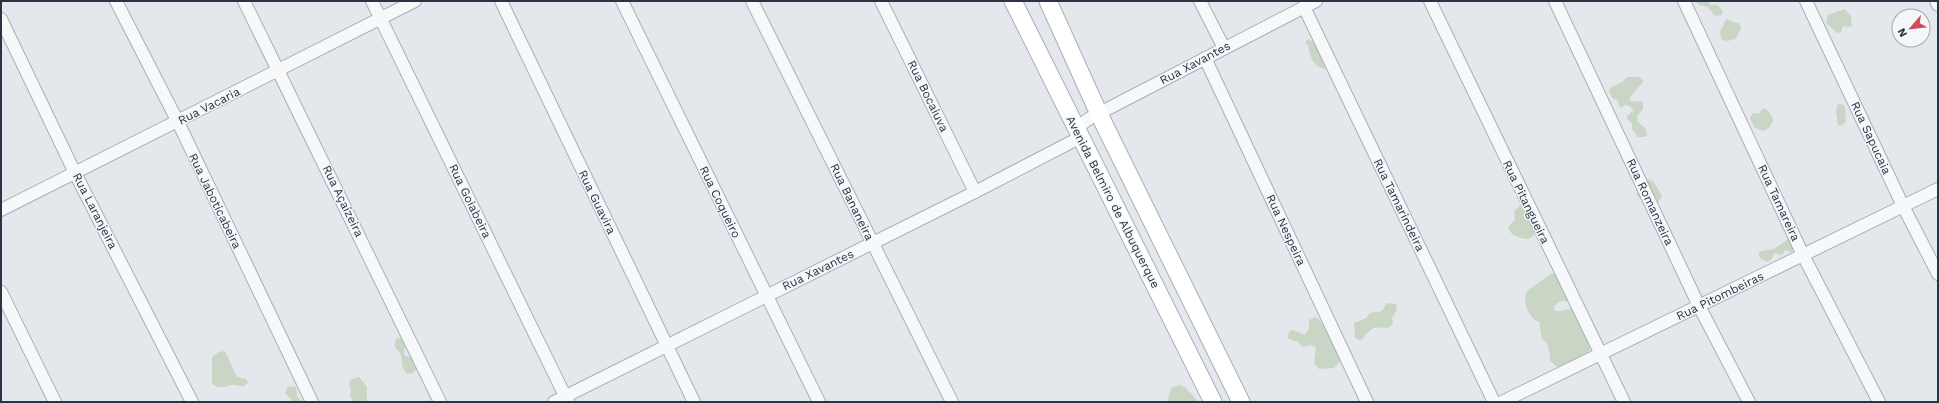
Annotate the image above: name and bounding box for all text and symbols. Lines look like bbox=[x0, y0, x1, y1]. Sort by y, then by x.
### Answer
north arrow bbox=[1891, 8, 1931, 48]
text: N bbox=[1895, 26, 1910, 39]
street label: Rua Xavantes bbox=[1157, 39, 1233, 87]
street label: Rua Bocaiuva bbox=[905, 58, 951, 134]
street label: Rua Vacaria bbox=[176, 84, 243, 128]
street label: Rua Sapucaia bbox=[1848, 99, 1894, 177]
street label: Avenida Belmiro de Albuquerque bbox=[1063, 114, 1163, 291]
street label: Rua Jaboticabeira bbox=[186, 151, 244, 251]
street label: Rua Tamarindeira bbox=[1371, 156, 1428, 254]
street label: Rua Romanzeira bbox=[1624, 156, 1676, 248]
street label: Rua Pitangueira bbox=[1500, 158, 1552, 246]
street label: Rua Bananeira bbox=[827, 161, 877, 243]
street label: Rua Goiabeira bbox=[446, 162, 494, 241]
street label: Rua Tamareira bbox=[1755, 162, 1803, 244]
street label: Rua Açaízeira bbox=[320, 163, 366, 239]
street label: Rua Coqueiro bbox=[697, 164, 743, 240]
street label: Rua Guavira bbox=[575, 168, 619, 236]
street label: Rua Laranjeira bbox=[70, 171, 120, 252]
street label: Rua Nespeira bbox=[1263, 192, 1309, 268]
street label: Rua Xavantes bbox=[780, 247, 856, 293]
street label: Rua Pitombeiras bbox=[1674, 269, 1766, 323]

